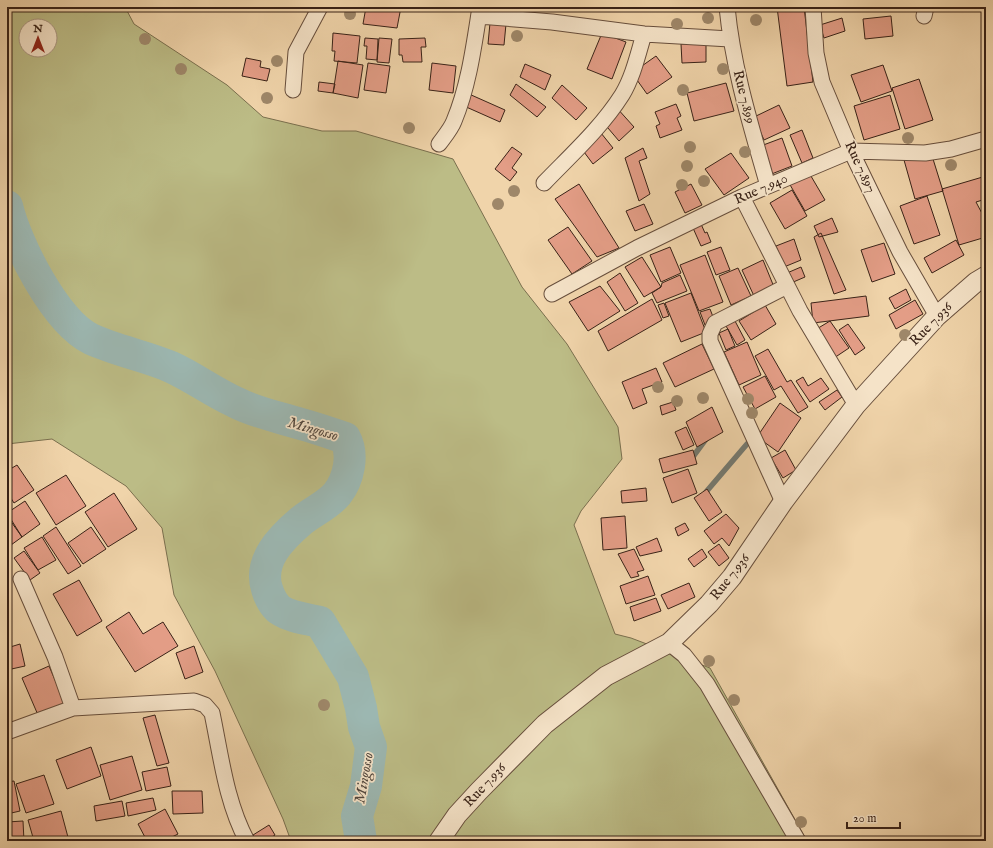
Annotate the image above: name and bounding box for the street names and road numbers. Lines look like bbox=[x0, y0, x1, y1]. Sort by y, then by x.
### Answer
street label: Rue 7.899 bbox=[729, 68, 759, 126]
street label: Rue 7.897 bbox=[840, 138, 880, 196]
street label: Rue 7.940 bbox=[731, 169, 791, 209]
street label: Rue 7.936 bbox=[906, 297, 957, 350]
street label: Rue 7.936 bbox=[706, 549, 754, 604]
street label: Rue 7.936 bbox=[460, 758, 511, 811]

